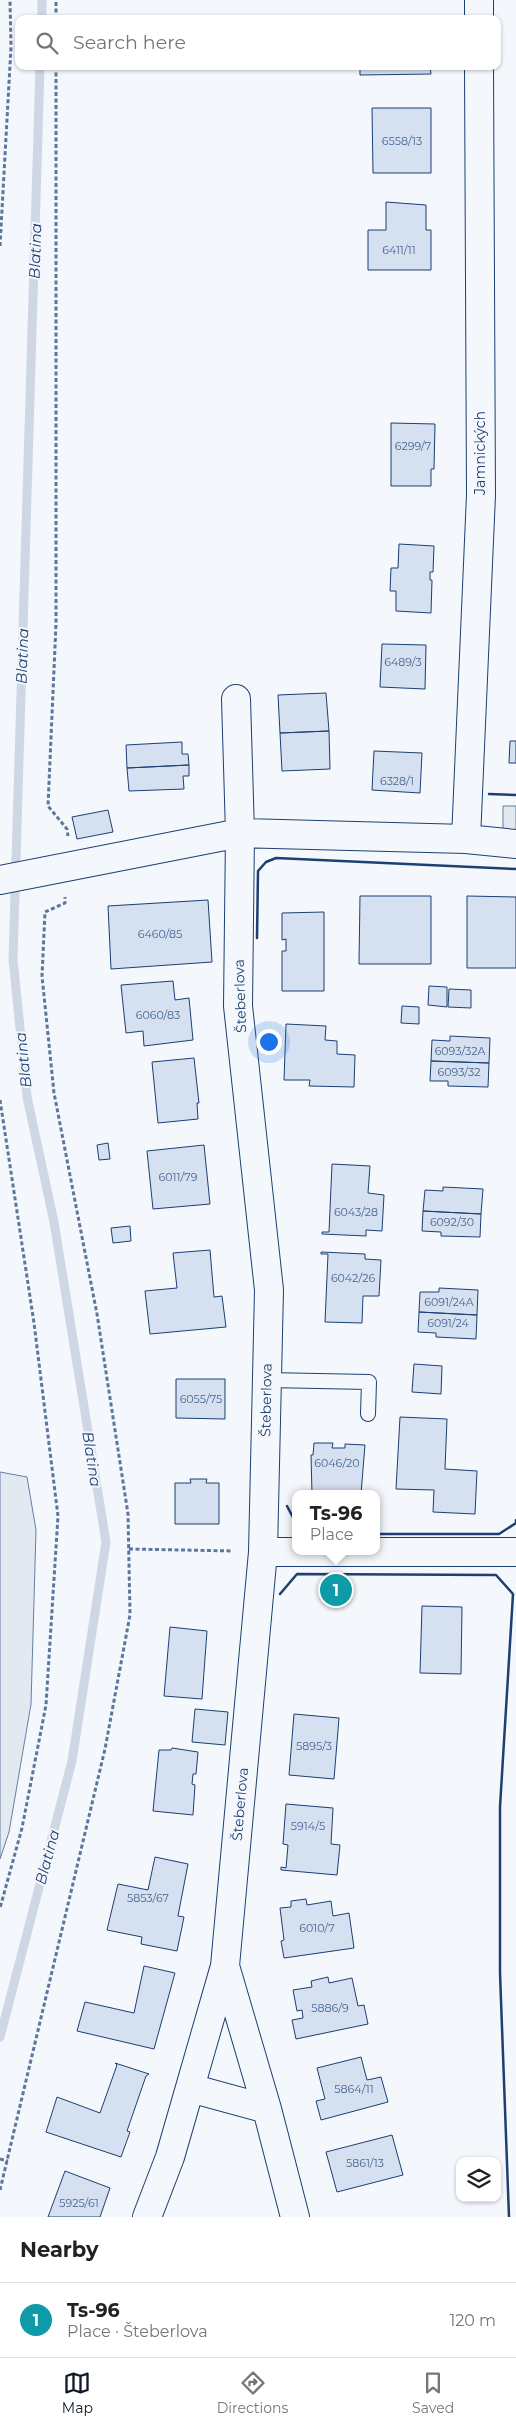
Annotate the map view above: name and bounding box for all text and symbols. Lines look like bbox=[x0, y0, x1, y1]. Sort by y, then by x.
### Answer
search box bbox=[15, 15, 501, 70]
icon: search bbox=[33, 29, 61, 57]
text: Search here bbox=[73, 31, 186, 54]
house number: 6558/13 bbox=[382, 134, 422, 148]
water label: Blatina bbox=[25, 223, 45, 279]
house number: 6411/11 bbox=[382, 243, 416, 257]
street label: Jamnických bbox=[471, 411, 489, 496]
house number: 6299/7 bbox=[395, 439, 431, 453]
water label: Blatina bbox=[12, 628, 32, 684]
house number: 6489/3 bbox=[384, 655, 422, 669]
house number: 6328/1 bbox=[380, 774, 414, 788]
house number: 6460/85 bbox=[138, 927, 182, 941]
street label: Šteberlova bbox=[230, 959, 250, 1033]
house number: 6060/83 bbox=[136, 1008, 180, 1022]
your location bbox=[256, 1029, 282, 1055]
water label: Blatina bbox=[11, 1031, 35, 1089]
house number: 6093/32A bbox=[435, 1044, 485, 1058]
house number: 6093/32 bbox=[438, 1065, 480, 1079]
house number: 6011/79 bbox=[159, 1170, 198, 1184]
house number: 6043/28 bbox=[334, 1205, 378, 1219]
house number: 6092/30 bbox=[430, 1215, 474, 1229]
house number: 6042/26 bbox=[331, 1271, 375, 1285]
house number: 6091/24A bbox=[424, 1295, 474, 1309]
house number: 6091/24 bbox=[427, 1316, 470, 1330]
street label: Šteberlova bbox=[256, 1363, 276, 1437]
house number: 6055/75 bbox=[180, 1392, 222, 1406]
water label: Blatina bbox=[78, 1430, 106, 1488]
house number: 6046/20 bbox=[314, 1456, 360, 1470]
popup bbox=[292, 1490, 380, 1555]
text: Ts-96 bbox=[310, 1502, 362, 1525]
text: Place bbox=[310, 1525, 353, 1544]
pin: 1 bbox=[320, 1571, 352, 1609]
house number: 5895/3 bbox=[296, 1739, 332, 1753]
street label: Šteberlova bbox=[228, 1766, 252, 1842]
house number: 5914/5 bbox=[291, 1819, 325, 1833]
water label: Blatina bbox=[31, 1828, 63, 1886]
house number: 5853/67 bbox=[127, 1891, 169, 1905]
house number: 6010/7 bbox=[299, 1921, 335, 1935]
house number: 5886/9 bbox=[311, 2001, 349, 2015]
house number: 5864/11 bbox=[334, 2082, 374, 2096]
house number: 5861/13 bbox=[346, 2156, 384, 2170]
map controls bbox=[456, 2157, 501, 2202]
button: layers bbox=[456, 2157, 501, 2202]
house number: 5925/61 bbox=[59, 2196, 99, 2210]
text: Nearby bbox=[20, 2237, 99, 2262]
text: Ts-96 bbox=[67, 2299, 120, 2322]
text: 1 bbox=[33, 2311, 39, 2330]
text: 120 m bbox=[449, 2311, 496, 2330]
text: Place · Šteberlova bbox=[67, 2322, 208, 2341]
tab: Map bbox=[62, 2369, 93, 2417]
tab: Directions bbox=[217, 2369, 288, 2417]
tab: Saved bbox=[412, 2369, 454, 2417]

